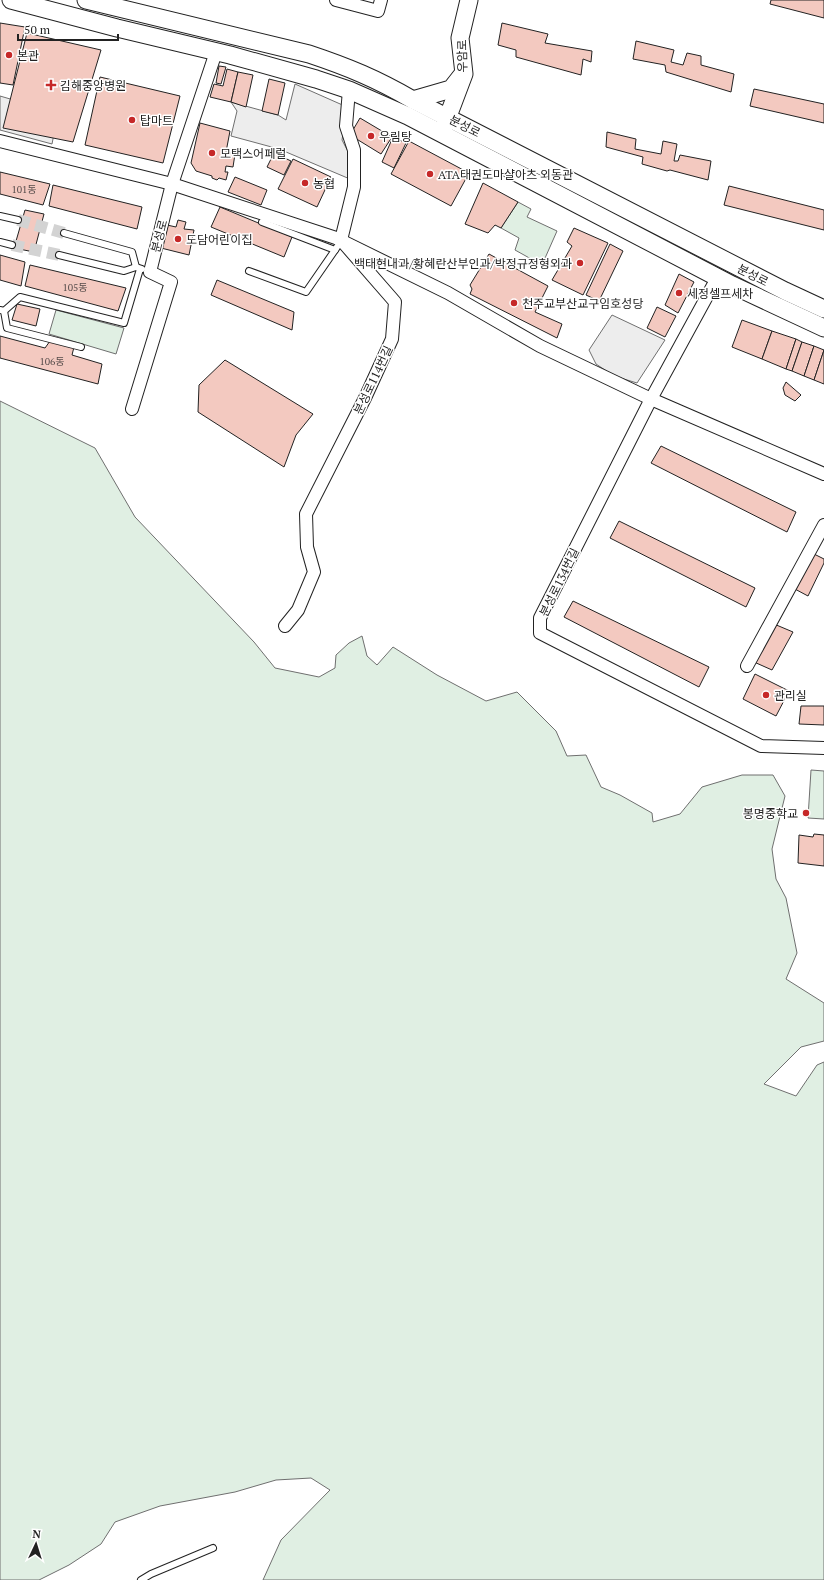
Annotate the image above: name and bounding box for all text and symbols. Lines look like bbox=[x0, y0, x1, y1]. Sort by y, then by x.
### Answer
scale bar bbox=[18, 16, 118, 42]
text: 50 m bbox=[24, 22, 51, 37]
street label: 우암로 bbox=[454, 39, 470, 73]
place label: 본관 bbox=[17, 48, 39, 63]
marker: 본관 bbox=[4, 50, 14, 60]
place label: 김해중앙병원 bbox=[60, 78, 126, 93]
marker: 김해중앙병원 bbox=[45, 79, 57, 91]
street label: 분성로 bbox=[447, 112, 483, 140]
place label: 탑마트 bbox=[140, 113, 173, 128]
marker: 탑마트 bbox=[127, 115, 137, 125]
place label: 우림탕 bbox=[379, 129, 412, 144]
marker: 우림탕 bbox=[366, 131, 376, 141]
place label: 모택스어페럴 bbox=[220, 146, 286, 161]
marker: 모택스어페럴 bbox=[207, 148, 217, 158]
place label: ATA태권도마샬아츠 외동관 bbox=[438, 167, 573, 182]
marker: ATA태권도마샬아츠 외동관 bbox=[425, 169, 435, 179]
place label: 농협 bbox=[313, 176, 335, 191]
marker: 농협 bbox=[300, 178, 310, 188]
house number: 101동 bbox=[11, 183, 37, 196]
street label: 분성로 bbox=[148, 218, 170, 254]
place label: 도담어린이집 bbox=[186, 232, 252, 247]
marker: 도담어린이집 bbox=[173, 234, 183, 244]
place label: 백태현내과/황혜란산부인과/박정규정형외과 bbox=[354, 256, 572, 271]
marker: 백태현내과/황혜란산부인과/박정규정형외과 bbox=[575, 258, 585, 268]
street label: 분성로 bbox=[735, 261, 771, 289]
house number: 105동 bbox=[62, 281, 88, 294]
place label: 세정셀프세차 bbox=[687, 286, 753, 301]
marker: 세정셀프세차 bbox=[674, 288, 684, 298]
place label: 천주교부산교구임호성당 bbox=[522, 296, 643, 311]
marker: 천주교부산교구임호성당 bbox=[509, 298, 519, 308]
street label: 분성로114번길 bbox=[350, 343, 396, 417]
house number: 106동 bbox=[39, 355, 65, 368]
street label: 분성로134번길 bbox=[536, 545, 582, 619]
place label: 관리실 bbox=[774, 688, 807, 703]
marker: 관리실 bbox=[761, 690, 771, 700]
place label: 봉명중학교 bbox=[743, 806, 798, 821]
marker: 봉명중학교 bbox=[801, 808, 811, 818]
north arrow bbox=[16, 1524, 56, 1564]
text: N bbox=[32, 1527, 42, 1541]

